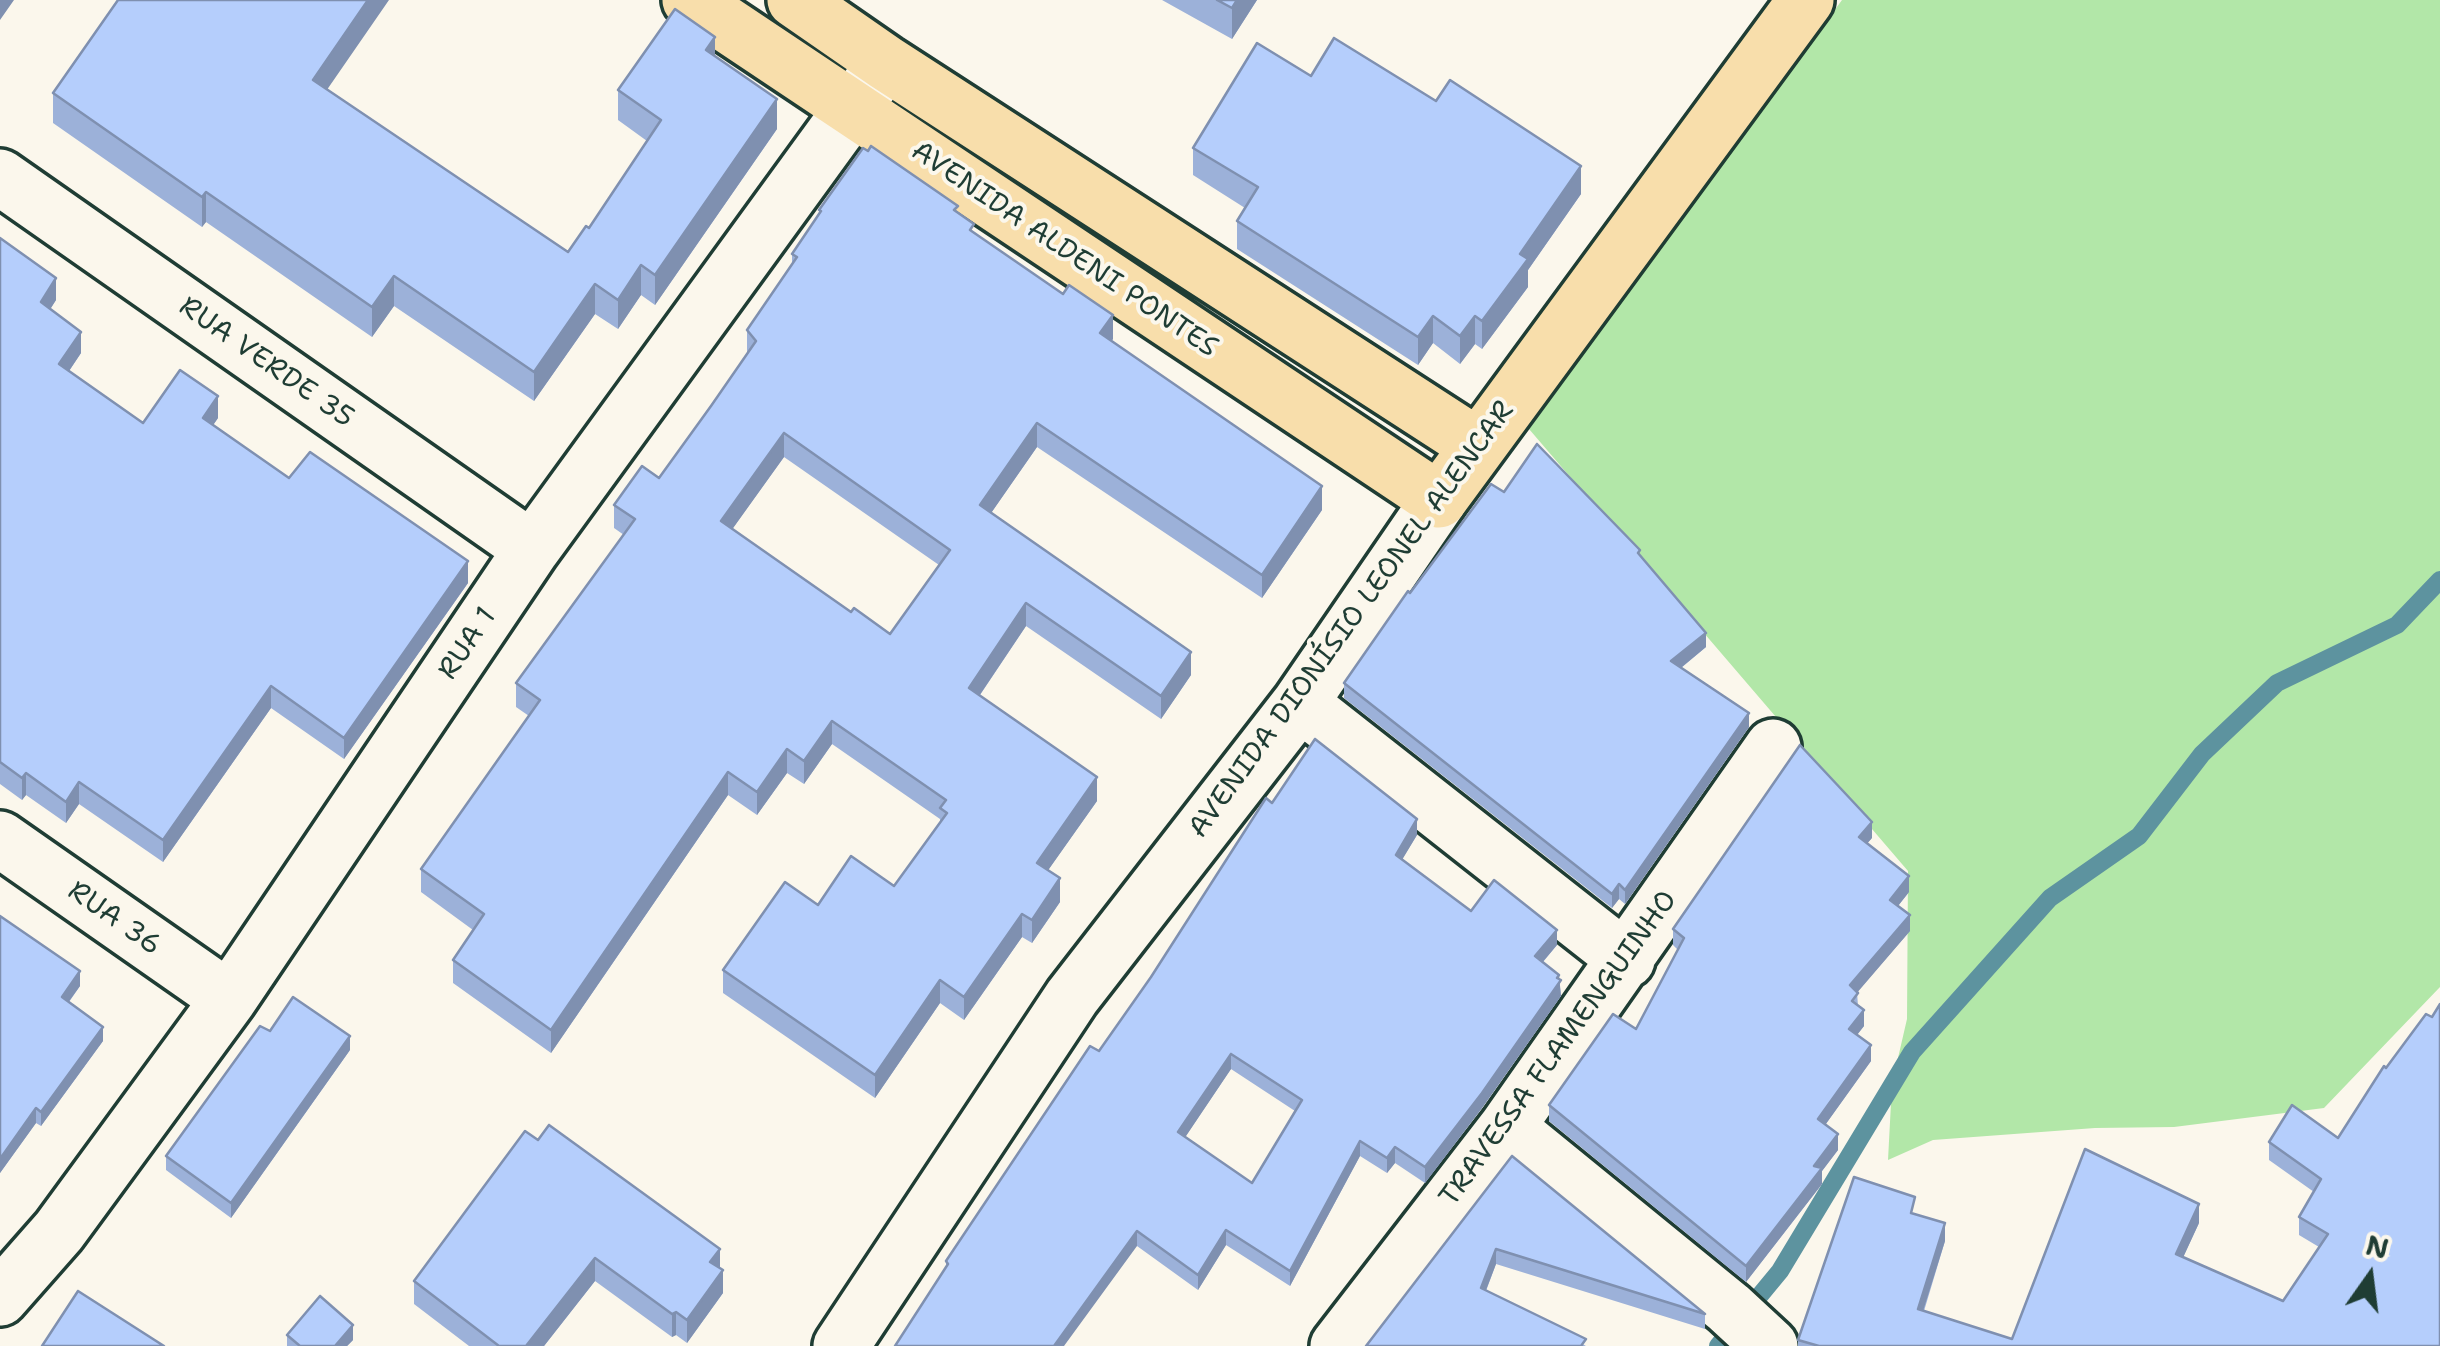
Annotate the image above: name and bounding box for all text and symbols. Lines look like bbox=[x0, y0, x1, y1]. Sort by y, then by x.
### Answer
street label: AVENIDA ALDENI PONTES bbox=[904, 135, 1224, 365]
street label: RUA VERDE 35 bbox=[172, 290, 360, 436]
street label: AVENIDA DIONÍSIO LEONEL ALENCAR bbox=[1182, 395, 1522, 845]
street label: RUA 1 bbox=[432, 602, 504, 686]
street label: RUA 36 bbox=[61, 875, 167, 963]
street label: TRAVESSA FLAMENGUINHO bbox=[1433, 885, 1685, 1213]
north arrow bbox=[2320, 1226, 2420, 1326]
text: N bbox=[2362, 1226, 2393, 1268]

